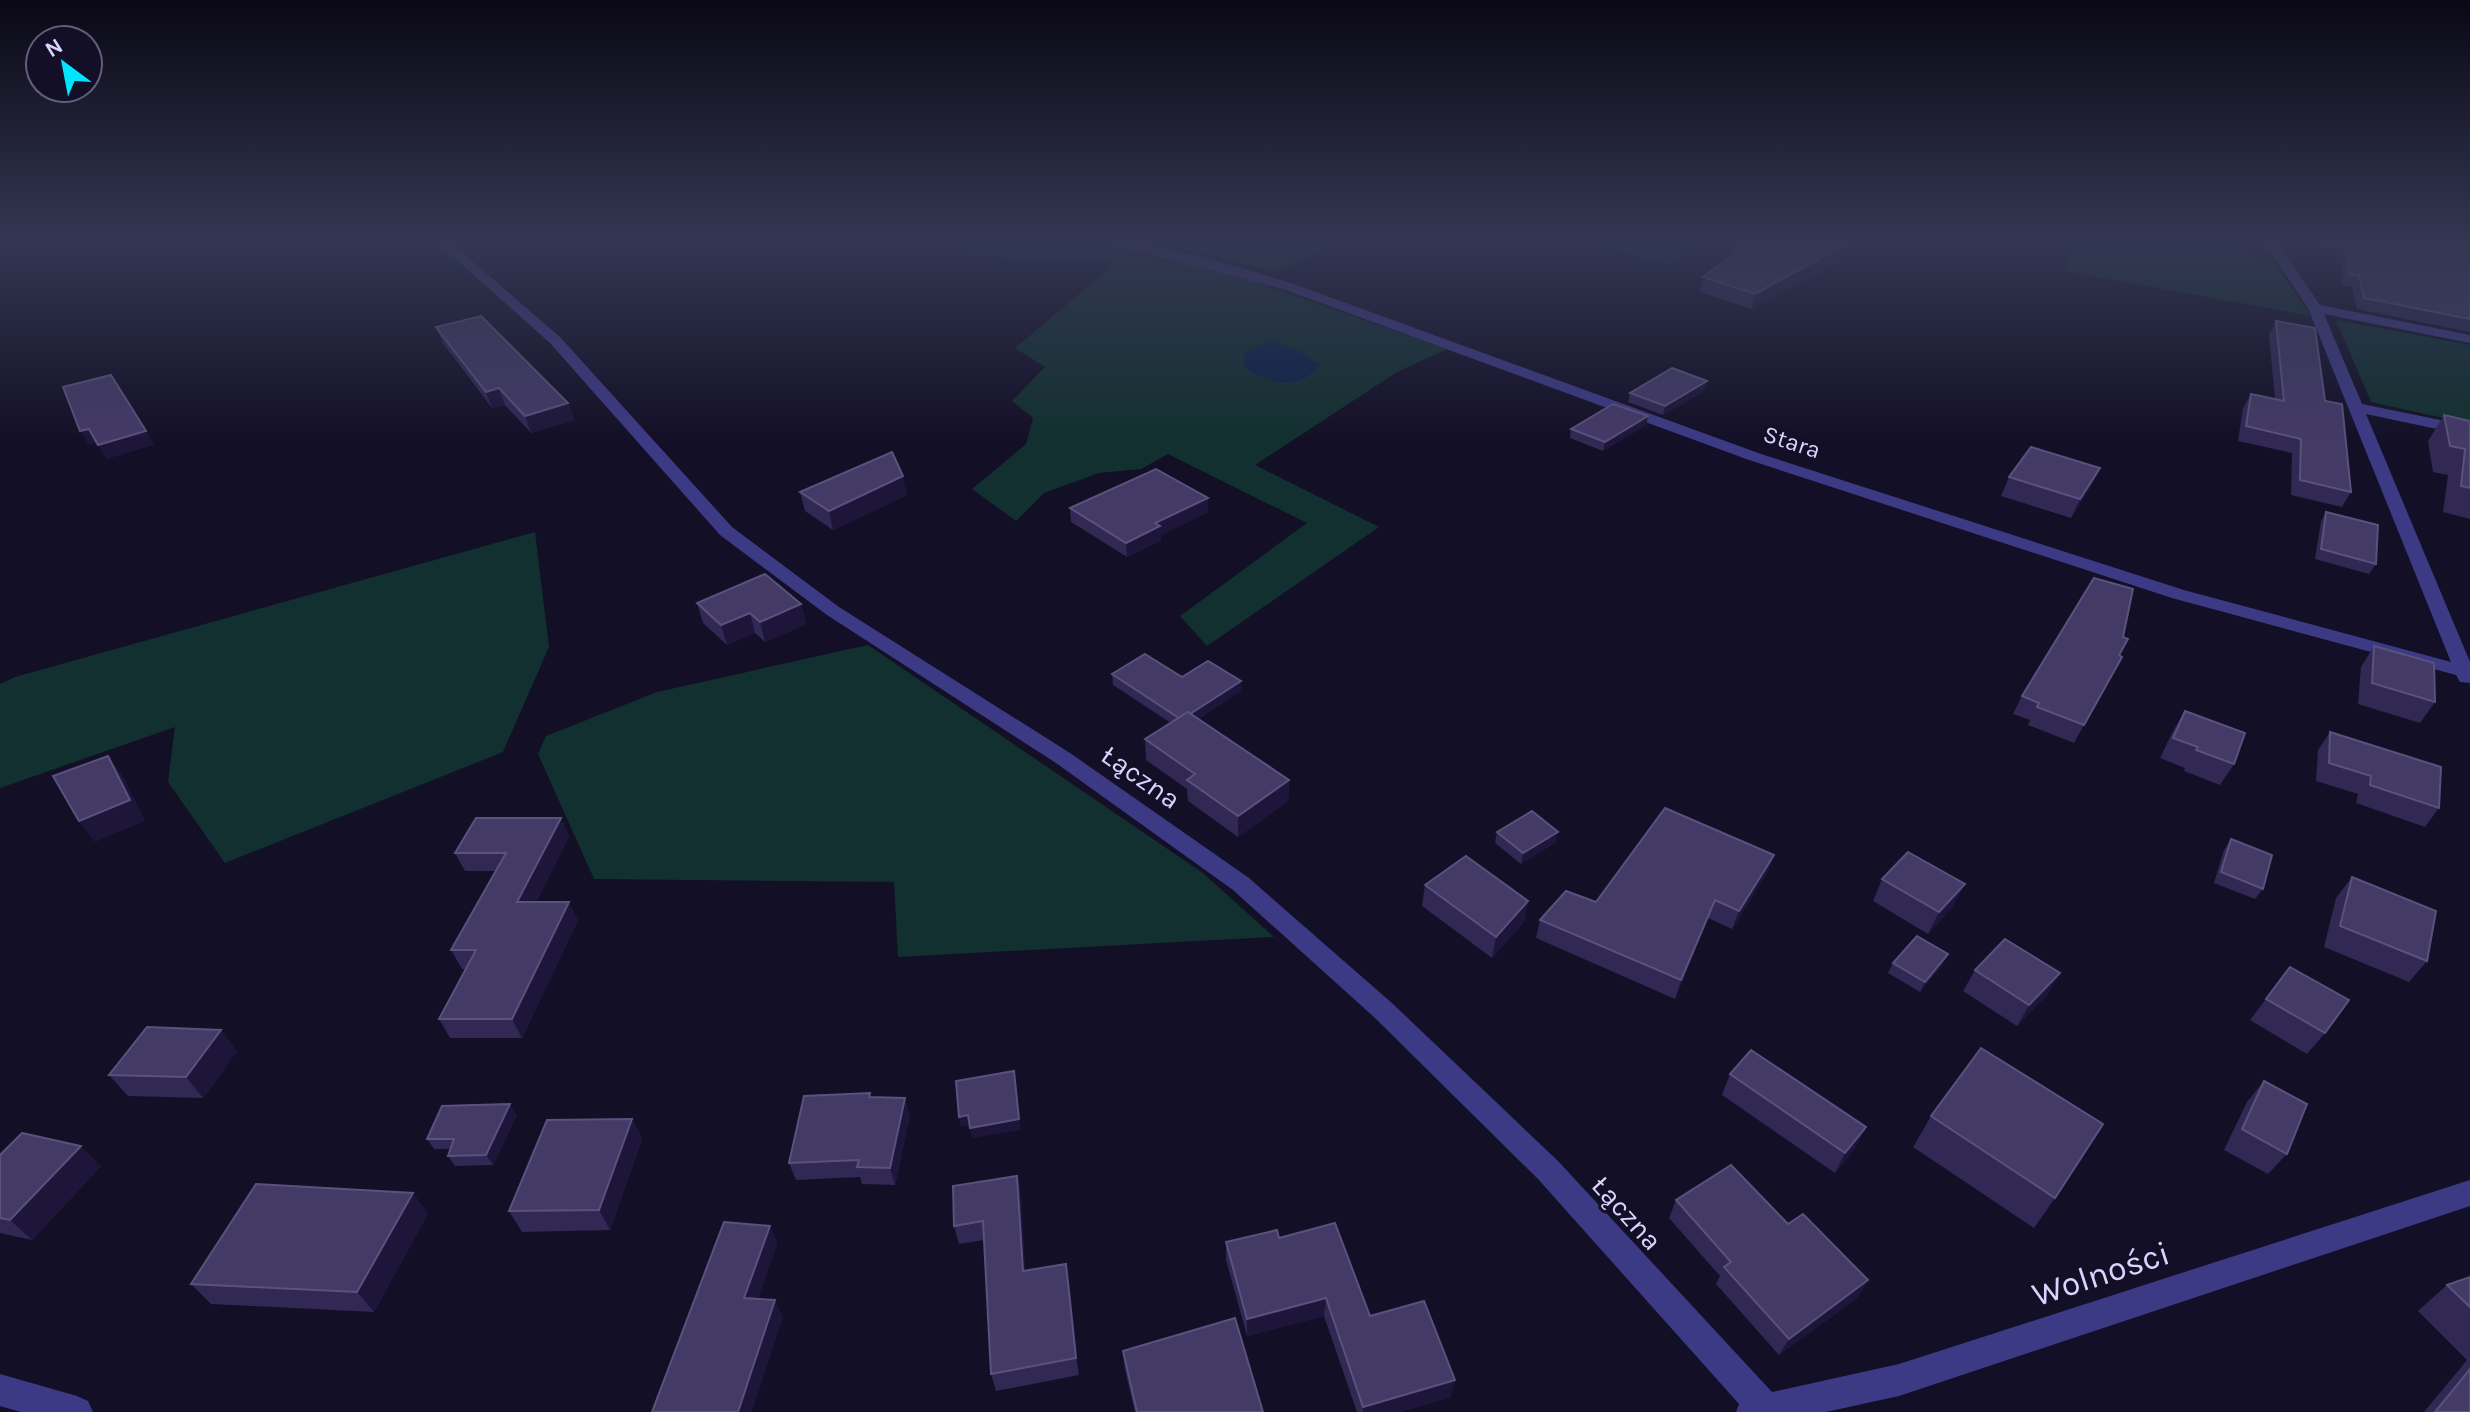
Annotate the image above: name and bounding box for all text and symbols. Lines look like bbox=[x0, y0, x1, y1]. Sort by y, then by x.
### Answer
north arrow bbox=[24, 24, 104, 104]
text: N bbox=[40, 33, 68, 63]
street label: Stara bbox=[1760, 420, 1824, 464]
street label: Łączna bbox=[1095, 738, 1187, 816]
street label: Łączna bbox=[1585, 1169, 1669, 1257]
street label: Wolności bbox=[2027, 1233, 2175, 1315]

